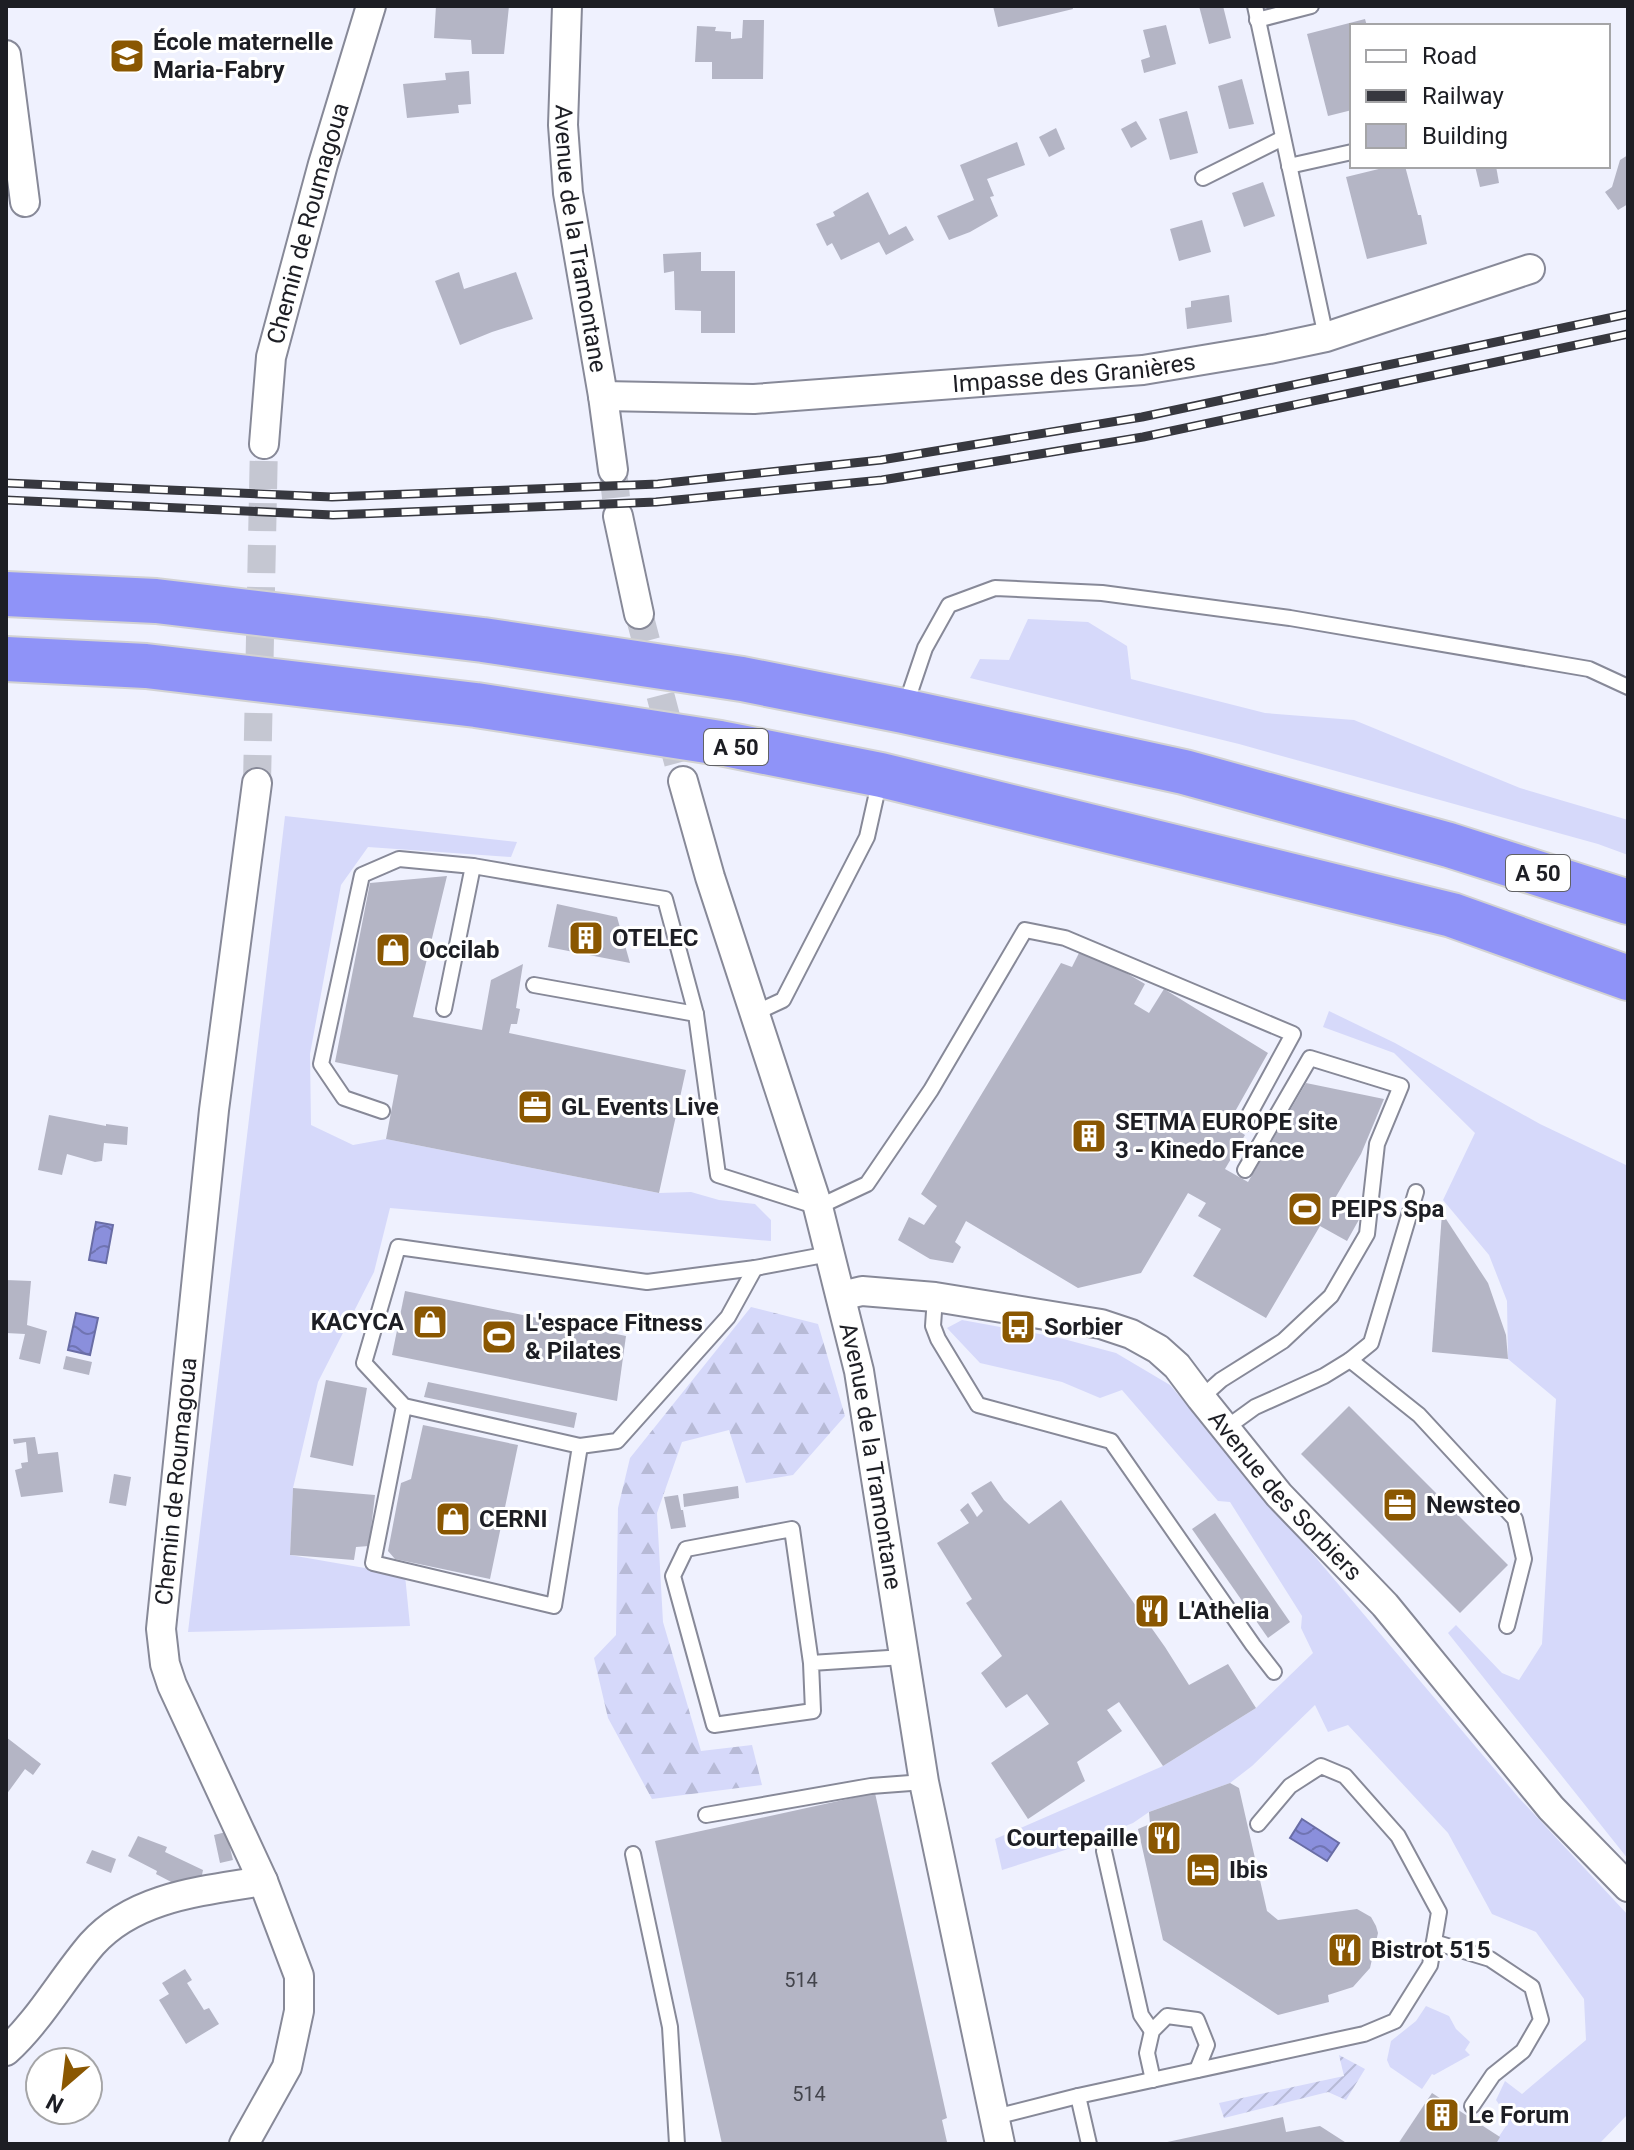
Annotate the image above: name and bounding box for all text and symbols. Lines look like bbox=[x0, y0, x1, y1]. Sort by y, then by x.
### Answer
legend bbox=[1350, 24, 1610, 168]
place label: École maternelle Maria-Fabry bbox=[153, 28, 333, 84]
school or university icon: École maternelle Maria-Fabry bbox=[108, 37, 146, 75]
text: Road bbox=[1422, 42, 1477, 70]
text: Railway bbox=[1422, 82, 1504, 110]
street label: Chemin de Roumagoua bbox=[261, 99, 355, 347]
street label: Avenue de la Tramontane bbox=[549, 104, 613, 375]
text: Building bbox=[1422, 122, 1508, 150]
street label: Impasse des Granières bbox=[951, 347, 1198, 398]
road number: A 50 bbox=[704, 729, 768, 765]
road number: A 50 bbox=[1506, 855, 1570, 891]
building icon: OTELEC bbox=[567, 919, 605, 957]
place label: OTELEC bbox=[612, 924, 698, 952]
shop icon: Occilab bbox=[374, 931, 412, 969]
place label: Occilab bbox=[419, 936, 500, 964]
office icon: GL Events Live bbox=[516, 1088, 554, 1126]
place label: GL Events Live bbox=[561, 1093, 719, 1121]
place label: SETMA EUROPE site 3 - Kinedo France bbox=[1115, 1108, 1338, 1164]
building icon: SETMA EUROPE site 3 - Kinedo France bbox=[1070, 1117, 1108, 1155]
sports icon: PEIPS Spa bbox=[1286, 1190, 1324, 1228]
place label: PEIPS Spa bbox=[1331, 1195, 1444, 1223]
shop icon: KACYCA bbox=[411, 1303, 449, 1341]
place label: KACYCA bbox=[311, 1308, 405, 1336]
bus stop icon: Sorbier bbox=[999, 1308, 1037, 1346]
place label: L'espace Fitness & Pilates bbox=[525, 1309, 703, 1365]
place label: Sorbier bbox=[1044, 1313, 1123, 1341]
sports icon: L'espace Fitness & Pilates bbox=[480, 1318, 518, 1356]
street label: Avenue de la Tramontane bbox=[834, 1320, 907, 1592]
street label: Chemin de Roumagoua bbox=[149, 1356, 203, 1607]
street label: Avenue des Sorbiers bbox=[1203, 1405, 1368, 1586]
office icon: Newsteo bbox=[1381, 1486, 1419, 1524]
place label: Newsteo bbox=[1426, 1491, 1520, 1519]
shop icon: CERNI bbox=[434, 1500, 472, 1538]
place label: CERNI bbox=[479, 1505, 548, 1533]
restaurant icon: L'Athelia bbox=[1133, 1592, 1171, 1630]
place label: L'Athelia bbox=[1178, 1597, 1270, 1625]
restaurant icon: Courtepaille bbox=[1145, 1819, 1183, 1857]
place label: Courtepaille bbox=[1006, 1824, 1138, 1852]
hotel icon: Ibis bbox=[1184, 1851, 1222, 1889]
place label: Ibis bbox=[1229, 1856, 1268, 1884]
restaurant icon: Bistrot 515 bbox=[1326, 1931, 1364, 1969]
place label: Bistrot 515 bbox=[1371, 1936, 1491, 1964]
house number: 514 bbox=[784, 1968, 818, 1992]
north arrow bbox=[24, 2046, 104, 2126]
house number: 514 bbox=[792, 2082, 826, 2106]
text: N bbox=[42, 2089, 68, 2118]
building icon: Le Forum bbox=[1423, 2096, 1461, 2134]
place label: Le Forum bbox=[1468, 2101, 1569, 2129]

